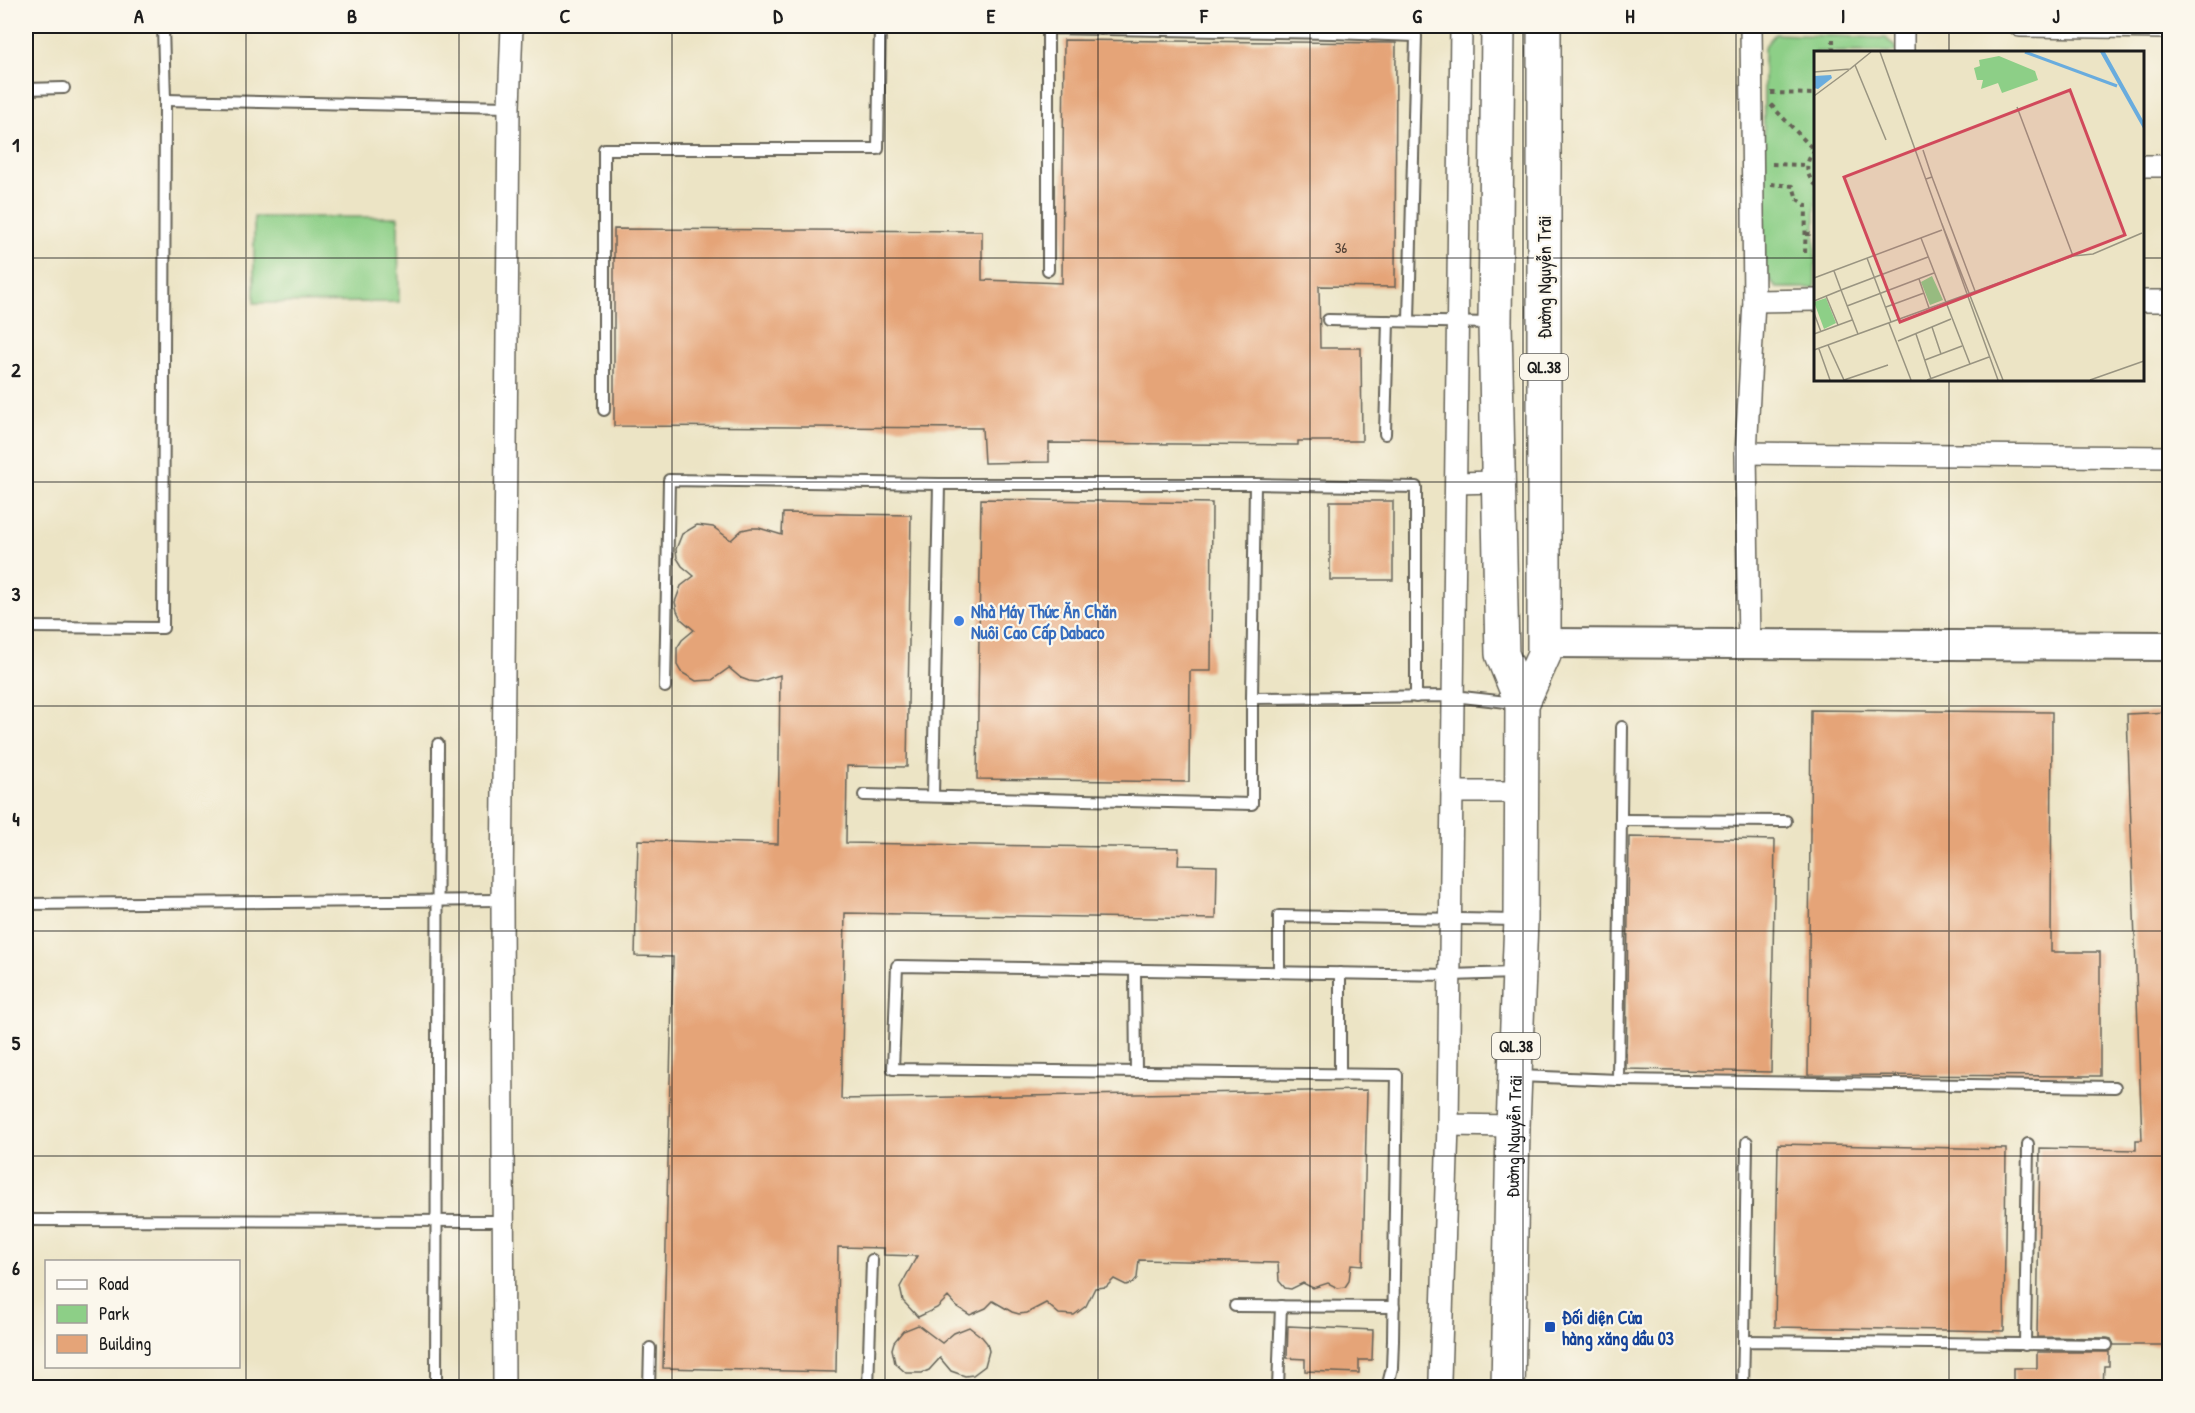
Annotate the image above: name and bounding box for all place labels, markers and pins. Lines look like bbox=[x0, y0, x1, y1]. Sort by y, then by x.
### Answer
place label: Nhà Máy Thức Ăn Chăn Nuôi Cao Cấp Dabaco bbox=[971, 599, 1117, 646]
marker: Nhà Máy Thức Ăn Chăn Nuôi Cao Cấp Dabaco bbox=[952, 614, 966, 628]
place label: Đối diện Cửa hàng xăng dầu 03 bbox=[1562, 1305, 1674, 1352]
marker: Đối diện Cửa hàng xăng dầu 03 bbox=[1543, 1320, 1557, 1334]

